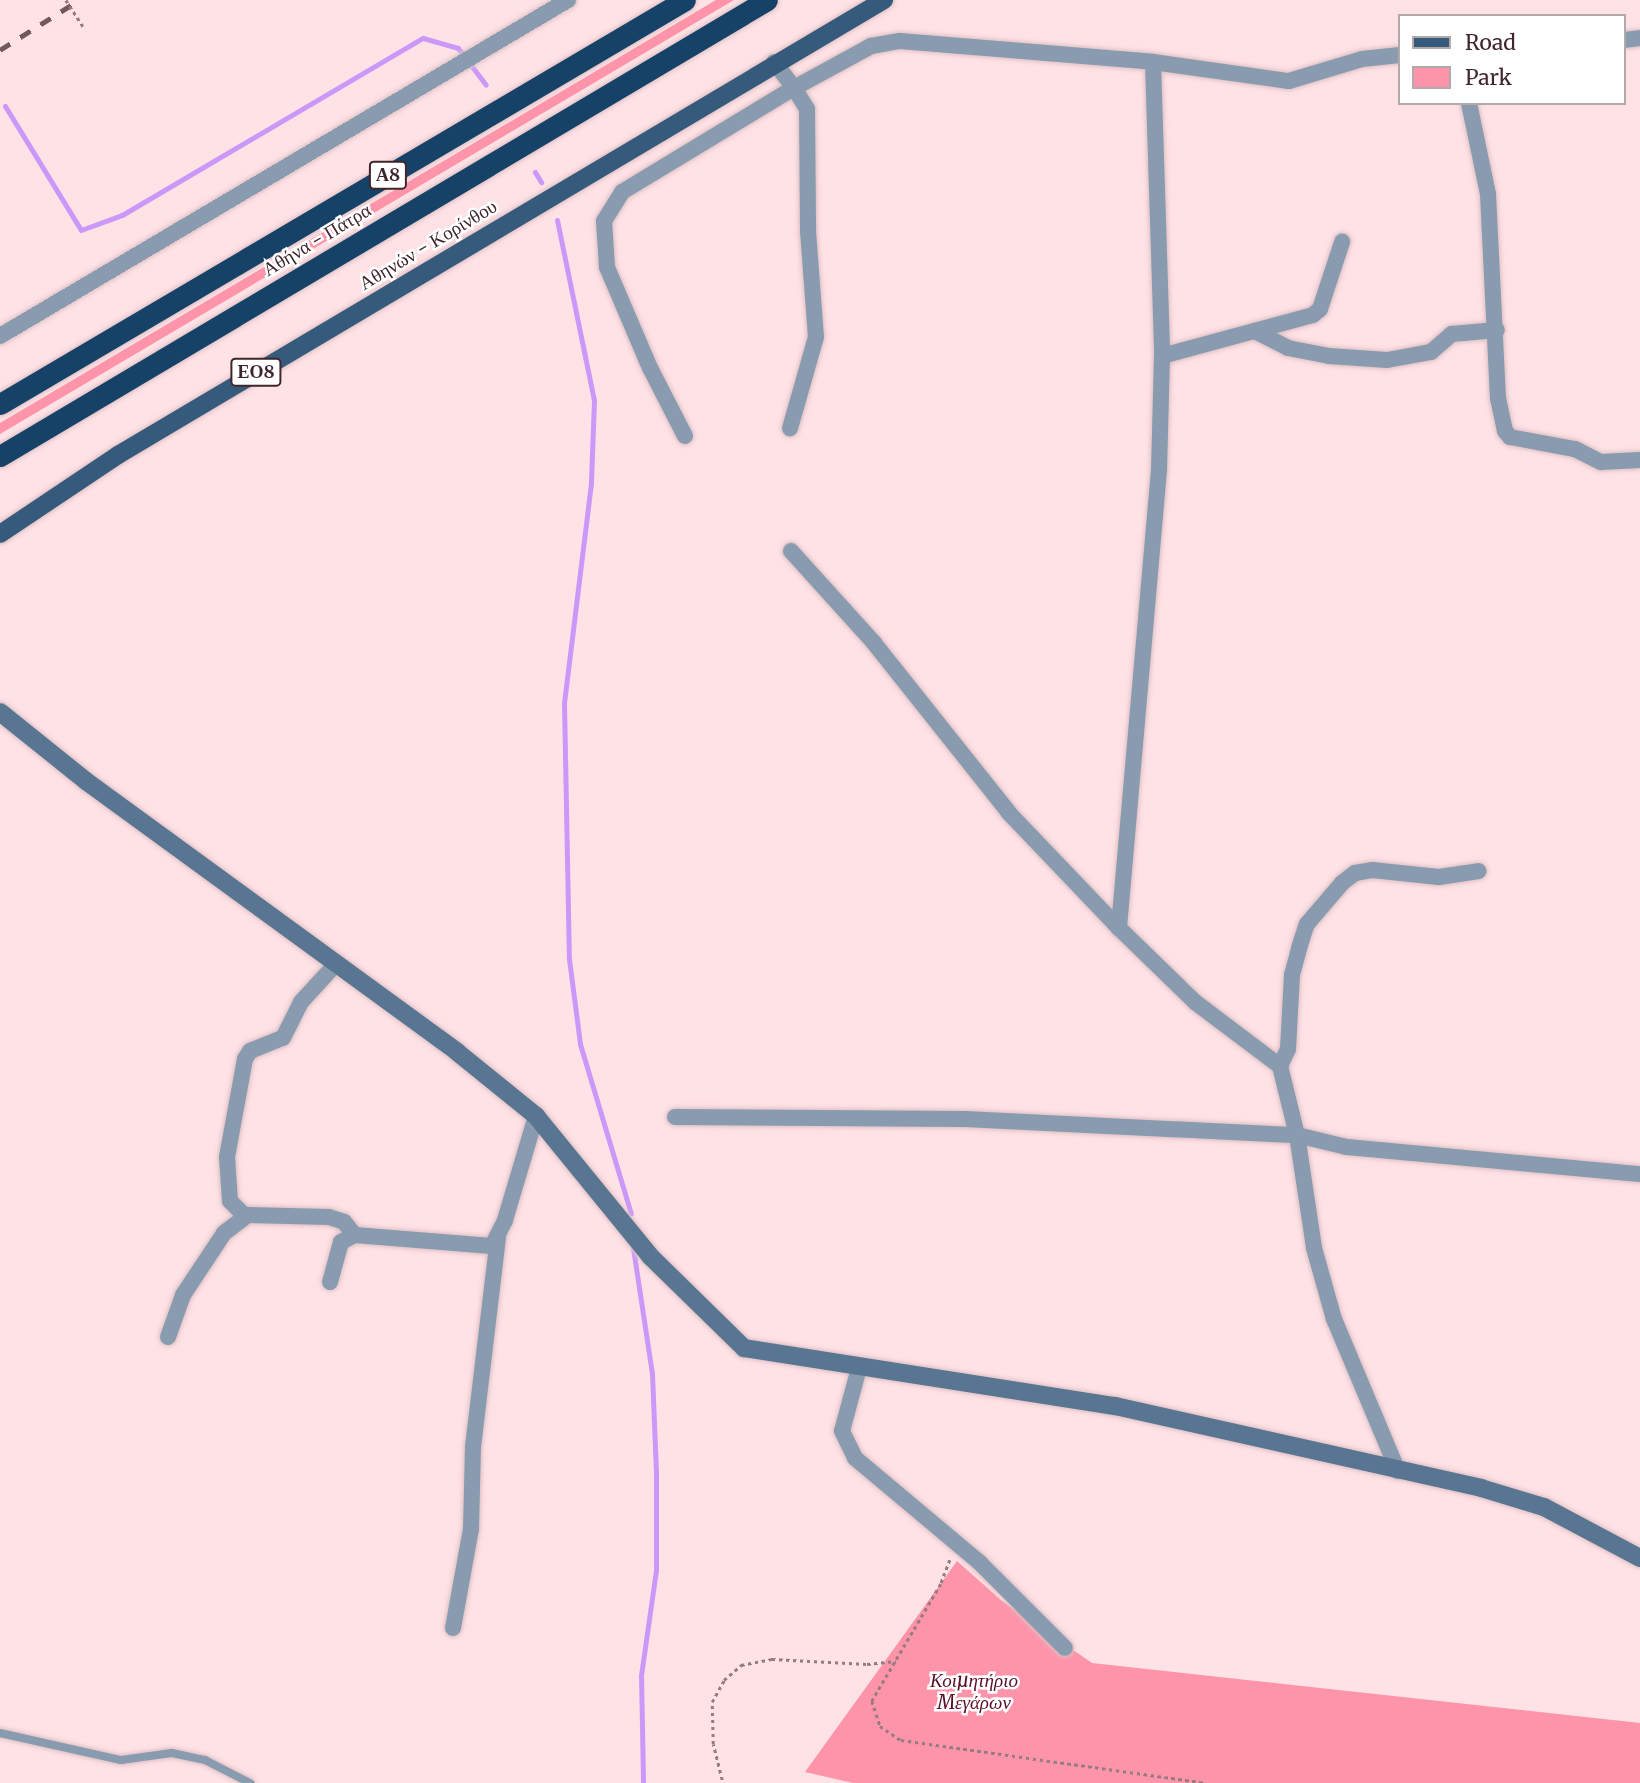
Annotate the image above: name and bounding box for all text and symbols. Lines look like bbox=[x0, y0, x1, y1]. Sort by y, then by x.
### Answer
legend bbox=[1398, 14, 1626, 105]
text: Road bbox=[1465, 29, 1516, 56]
text: Park bbox=[1465, 64, 1512, 91]
road number: Α8 bbox=[369, 160, 407, 190]
street label: Αθηνών - Κορίνθου bbox=[355, 195, 501, 295]
street label: Αθήνα - Πάτρα bbox=[259, 199, 375, 281]
road number: ΕΟ8 bbox=[230, 358, 282, 386]
park label: Κοιμητήριο Μεγάρων bbox=[930, 1670, 1018, 1714]

